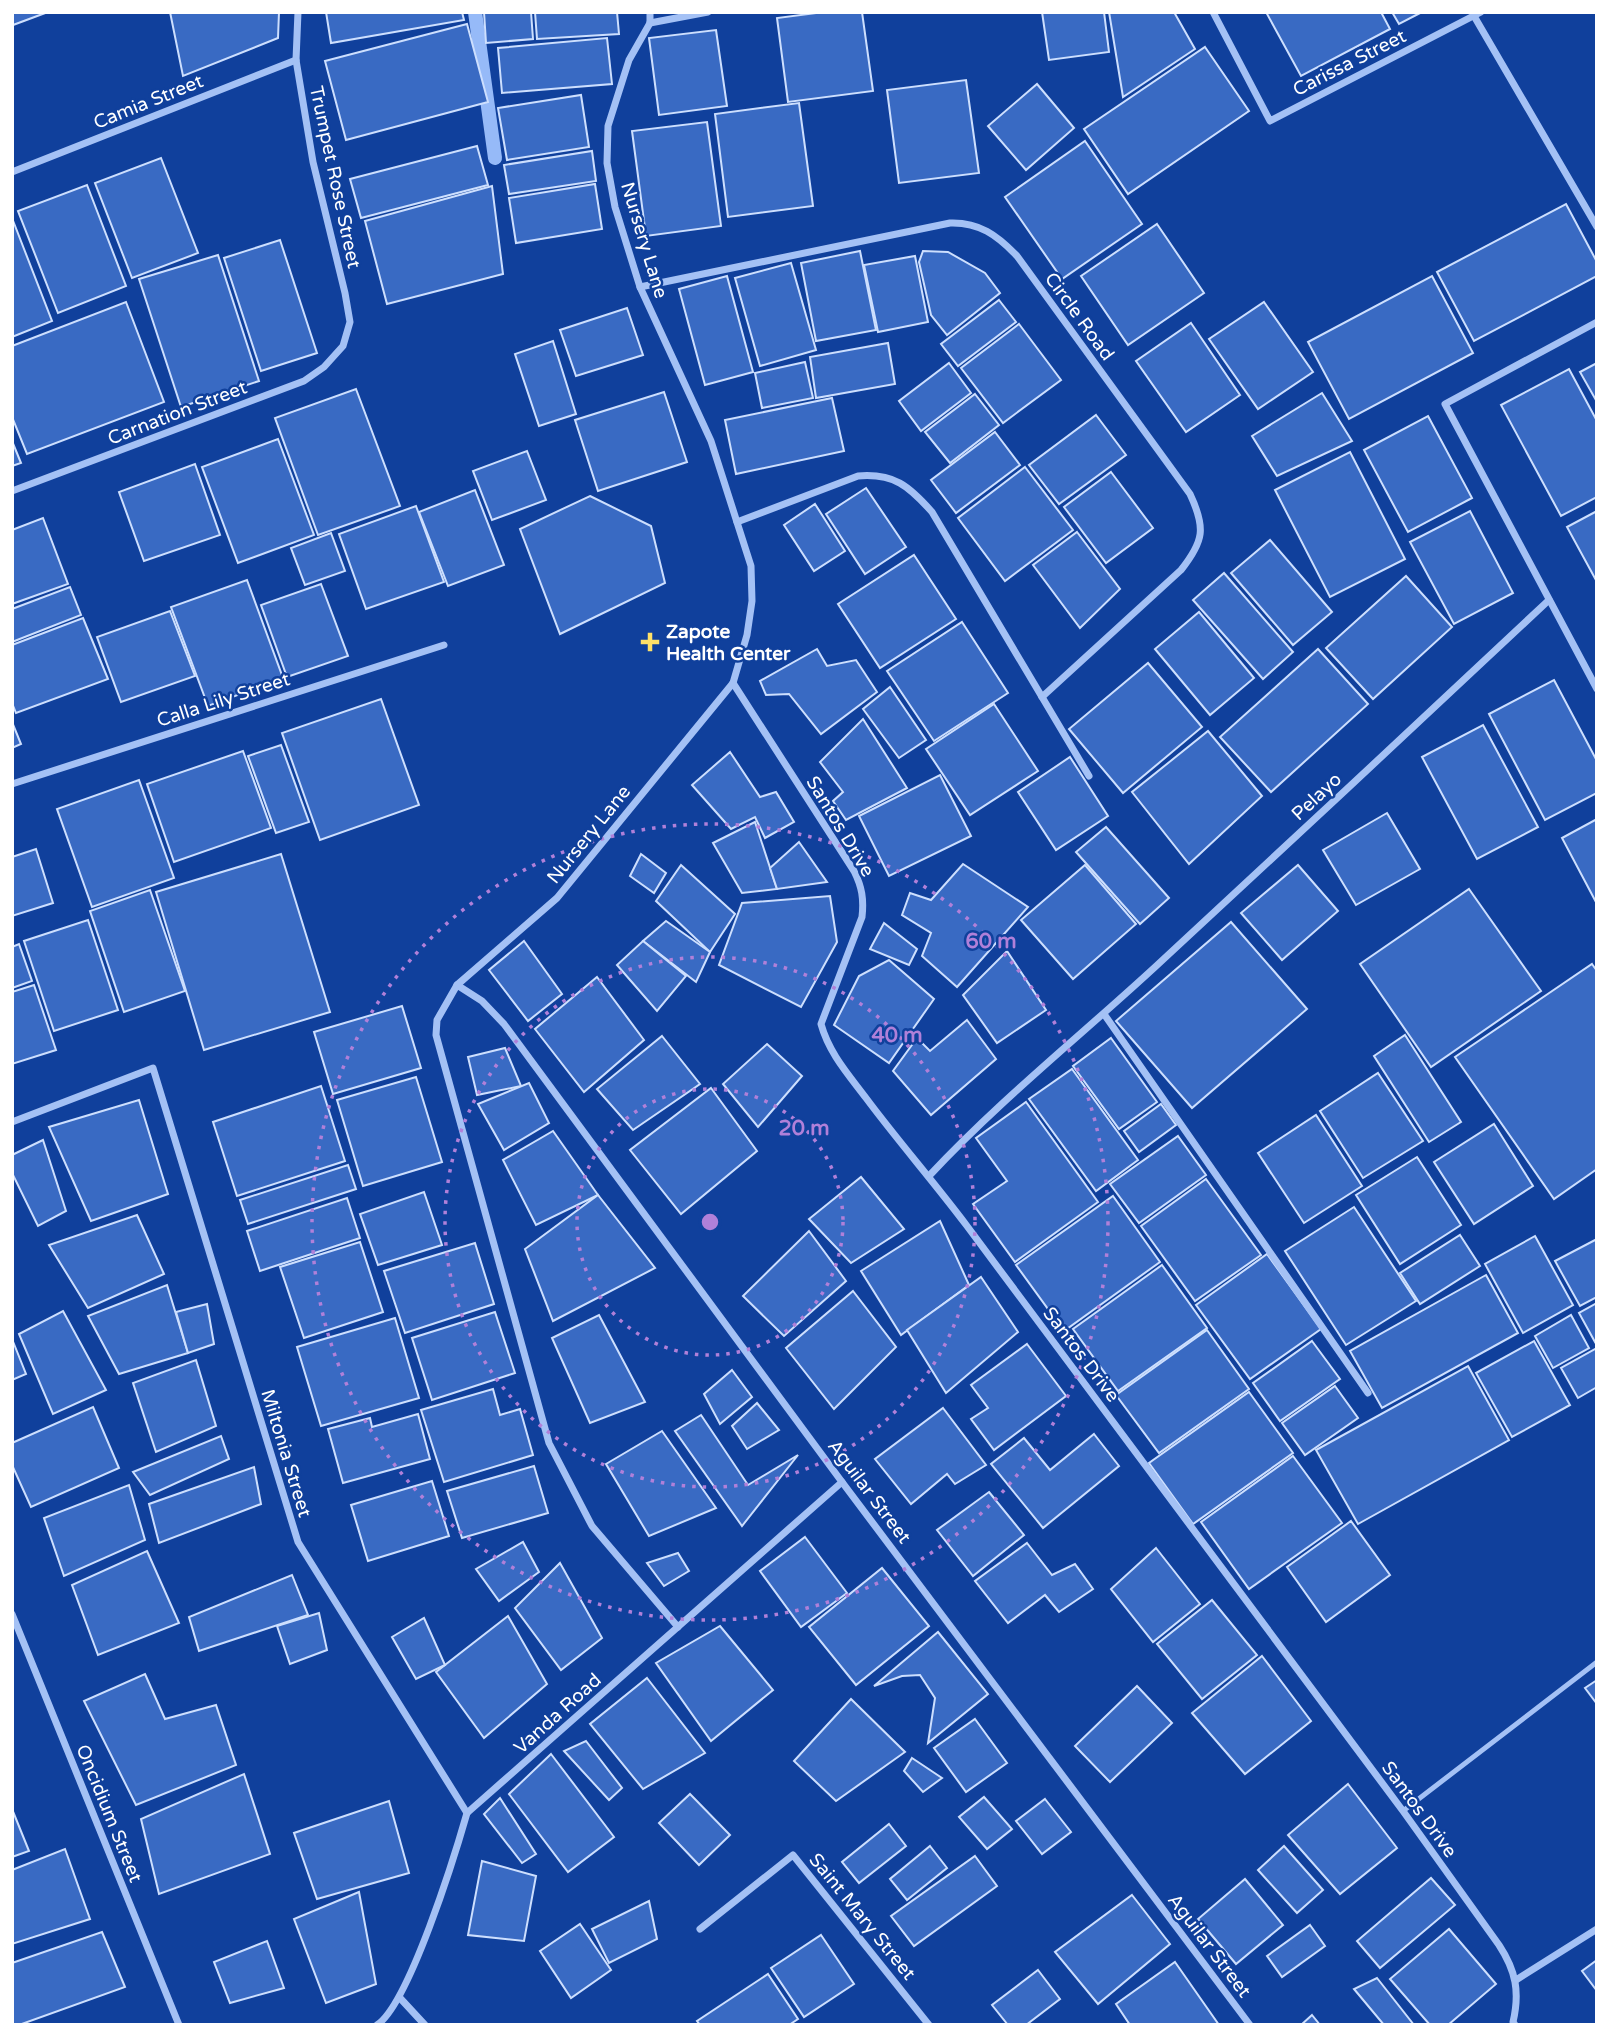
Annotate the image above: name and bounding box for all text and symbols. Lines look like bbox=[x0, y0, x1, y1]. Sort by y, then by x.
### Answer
street label: Carissa Street bbox=[1289, 25, 1410, 101]
street label: Camia Street bbox=[90, 70, 206, 134]
street label: Trumpet Rose Street bbox=[305, 84, 365, 270]
street label: Nursery Lane bbox=[616, 180, 672, 301]
street label: Circle Road bbox=[1040, 268, 1118, 365]
street label: Carnation Street bbox=[105, 376, 250, 450]
place label: Zapote Health Center bbox=[666, 621, 791, 665]
marker: Zapote Health Center bbox=[640, 632, 660, 652]
street label: Calla Lily Street bbox=[154, 668, 293, 732]
street label: Pelayo bbox=[1287, 768, 1346, 825]
street label: Santos Drive bbox=[802, 772, 879, 881]
street label: Nursery Lane bbox=[542, 781, 635, 888]
text: 60 m bbox=[965, 929, 1017, 954]
text: 40 m bbox=[871, 1023, 923, 1048]
text: 20 m bbox=[778, 1116, 830, 1141]
centre of rings bbox=[698, 1210, 722, 1234]
street label: Santos Drive bbox=[1038, 1303, 1124, 1406]
street label: Miltonia Street bbox=[256, 1387, 316, 1520]
street label: Aguilar Street bbox=[823, 1435, 915, 1548]
street label: Vanda Road bbox=[510, 1669, 606, 1759]
street label: Oncidium Street bbox=[71, 1741, 147, 1885]
street label: Santos Drive bbox=[1377, 1757, 1461, 1862]
street label: Saint Mary Street bbox=[804, 1849, 920, 1984]
street label: Aguilar Street bbox=[1163, 1889, 1255, 2002]

